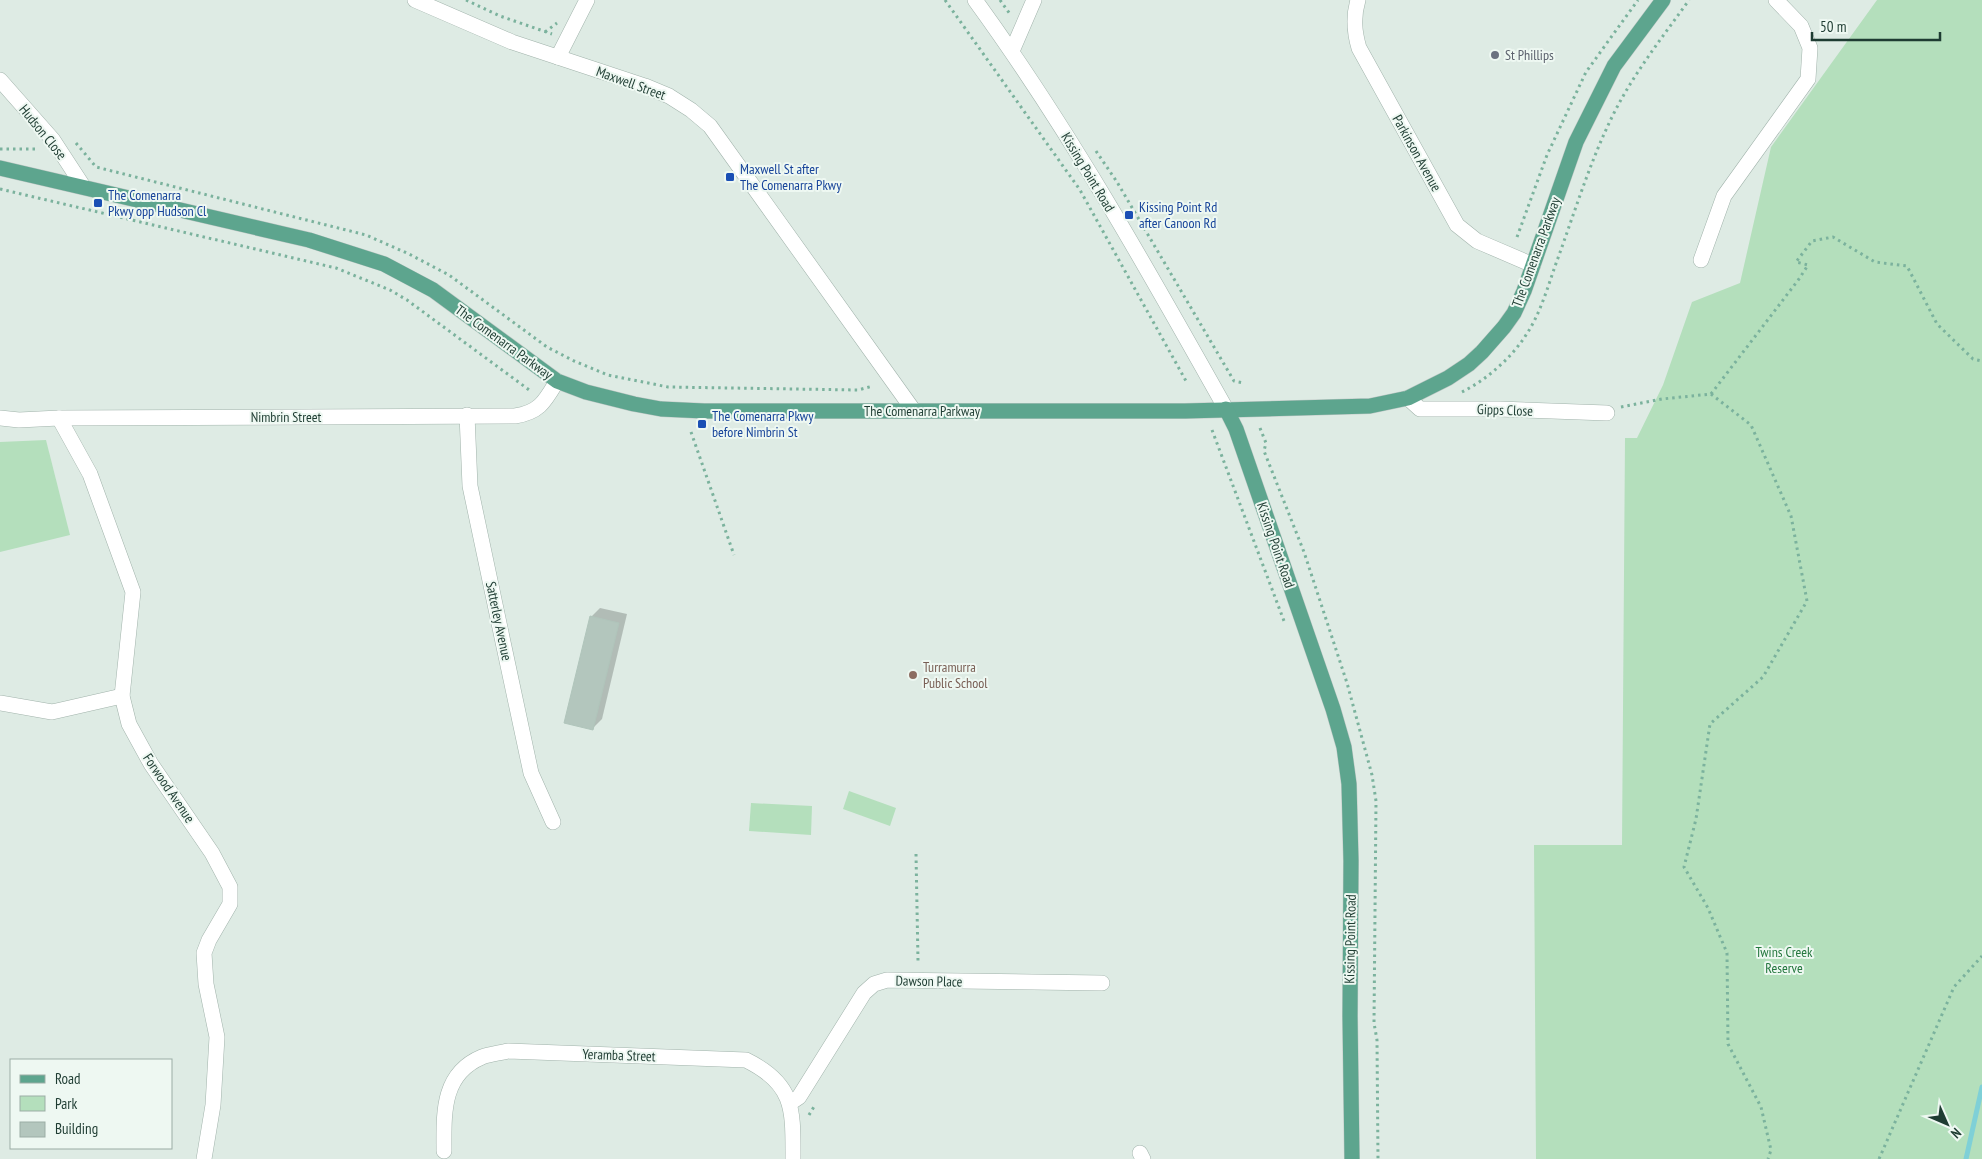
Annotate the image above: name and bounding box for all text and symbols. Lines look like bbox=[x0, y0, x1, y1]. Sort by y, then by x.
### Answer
scale bar bbox=[1812, 10, 1940, 42]
text: 50 m bbox=[1820, 17, 1846, 36]
place label: St Phillips bbox=[1505, 46, 1554, 64]
marker: St Phillips bbox=[1489, 49, 1501, 61]
street label: Maxwell Street bbox=[594, 62, 668, 104]
street label: Hudson Close bbox=[15, 101, 71, 163]
street label: Parkinson Avenue bbox=[1389, 111, 1446, 195]
street label: Kissing Point Road bbox=[1057, 129, 1119, 215]
place label: Maxwell St after The Comenarra Pkwy bbox=[740, 160, 842, 194]
marker: Maxwell St after The Comenarra Pkwy bbox=[724, 171, 736, 183]
place label: The Comenarra Pkwy opp Hudson Cl bbox=[108, 186, 207, 220]
street label: The Comenarra Parkway bbox=[1508, 194, 1565, 310]
marker: The Comenarra Pkwy opp Hudson Cl bbox=[92, 197, 104, 209]
place label: Kissing Point Rd after Canoon Rd bbox=[1139, 198, 1217, 232]
marker: Kissing Point Rd after Canoon Rd bbox=[1123, 209, 1135, 221]
street label: The Comenarra Parkway bbox=[452, 301, 557, 384]
street label: Gipps Close bbox=[1477, 400, 1534, 420]
street label: The Comenarra Parkway bbox=[864, 402, 981, 420]
place label: The Comenarra Pkwy before Nimbrin St bbox=[712, 407, 814, 441]
street label: Nimbrin Street bbox=[251, 408, 322, 426]
marker: The Comenarra Pkwy before Nimbrin St bbox=[696, 418, 708, 430]
street label: Kissing Point Road bbox=[1253, 500, 1299, 590]
street label: Satterley Avenue bbox=[482, 580, 516, 662]
place label: Turramurra Public School bbox=[923, 658, 988, 692]
marker: Turramurra Public School bbox=[907, 669, 919, 681]
street label: Forwood Avenue bbox=[139, 750, 199, 826]
street label: Kissing Point Road bbox=[1340, 894, 1360, 984]
park label: Twins Creek Reserve bbox=[1756, 943, 1813, 977]
street label: Dawson Place bbox=[895, 971, 963, 991]
street label: Yeramba Street bbox=[582, 1045, 656, 1065]
legend bbox=[10, 1059, 172, 1149]
text: Road bbox=[55, 1069, 81, 1088]
text: Park bbox=[55, 1094, 77, 1113]
north arrow bbox=[1922, 1099, 1972, 1149]
text: Building bbox=[55, 1119, 98, 1138]
text: N bbox=[1947, 1124, 1965, 1142]

